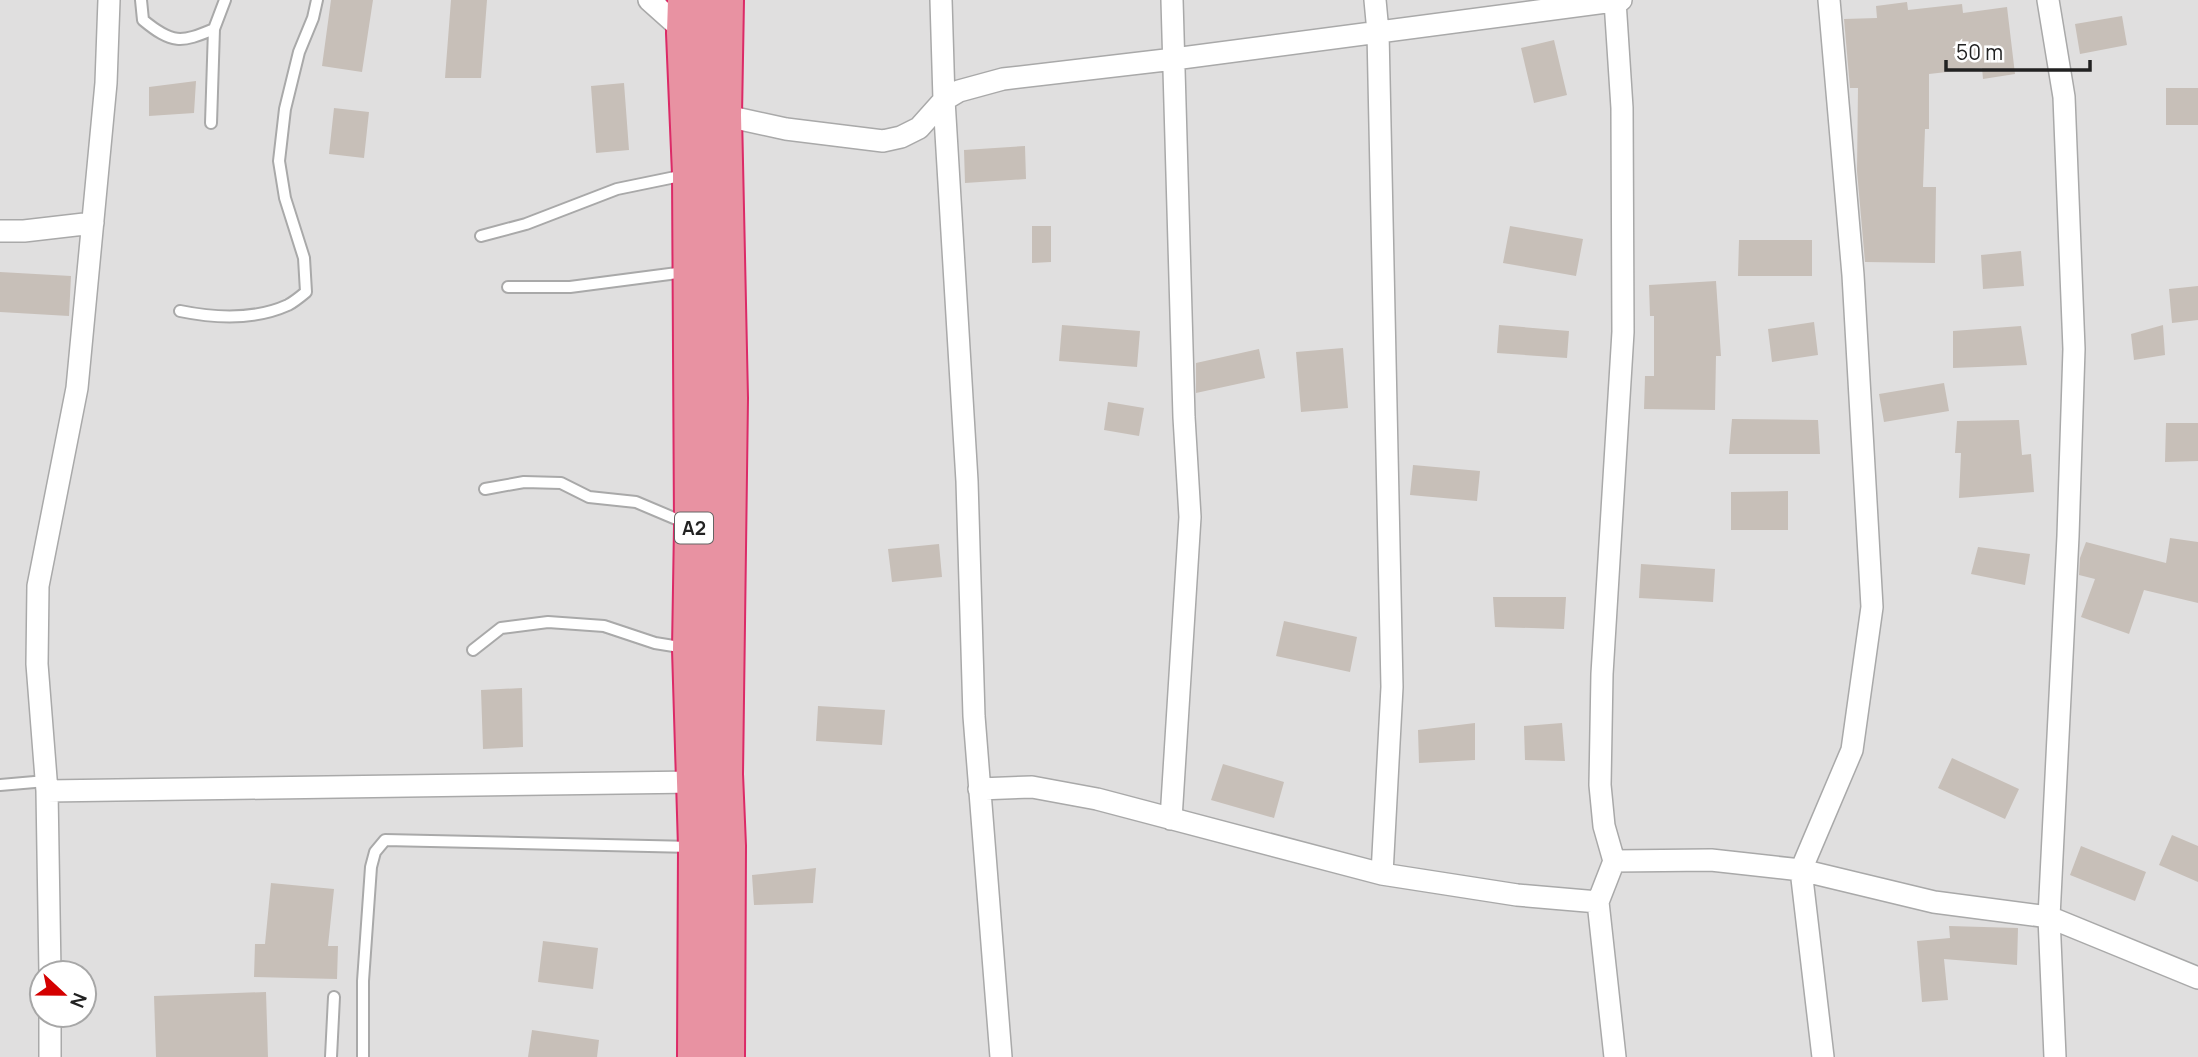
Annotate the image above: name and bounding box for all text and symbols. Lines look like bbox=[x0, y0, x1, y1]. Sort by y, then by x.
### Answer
scale bar bbox=[1946, 28, 2090, 72]
text: 50 m bbox=[1956, 38, 2003, 66]
road number: A2 bbox=[675, 512, 713, 544]
north arrow bbox=[28, 959, 98, 1029]
text: N bbox=[64, 989, 93, 1012]

